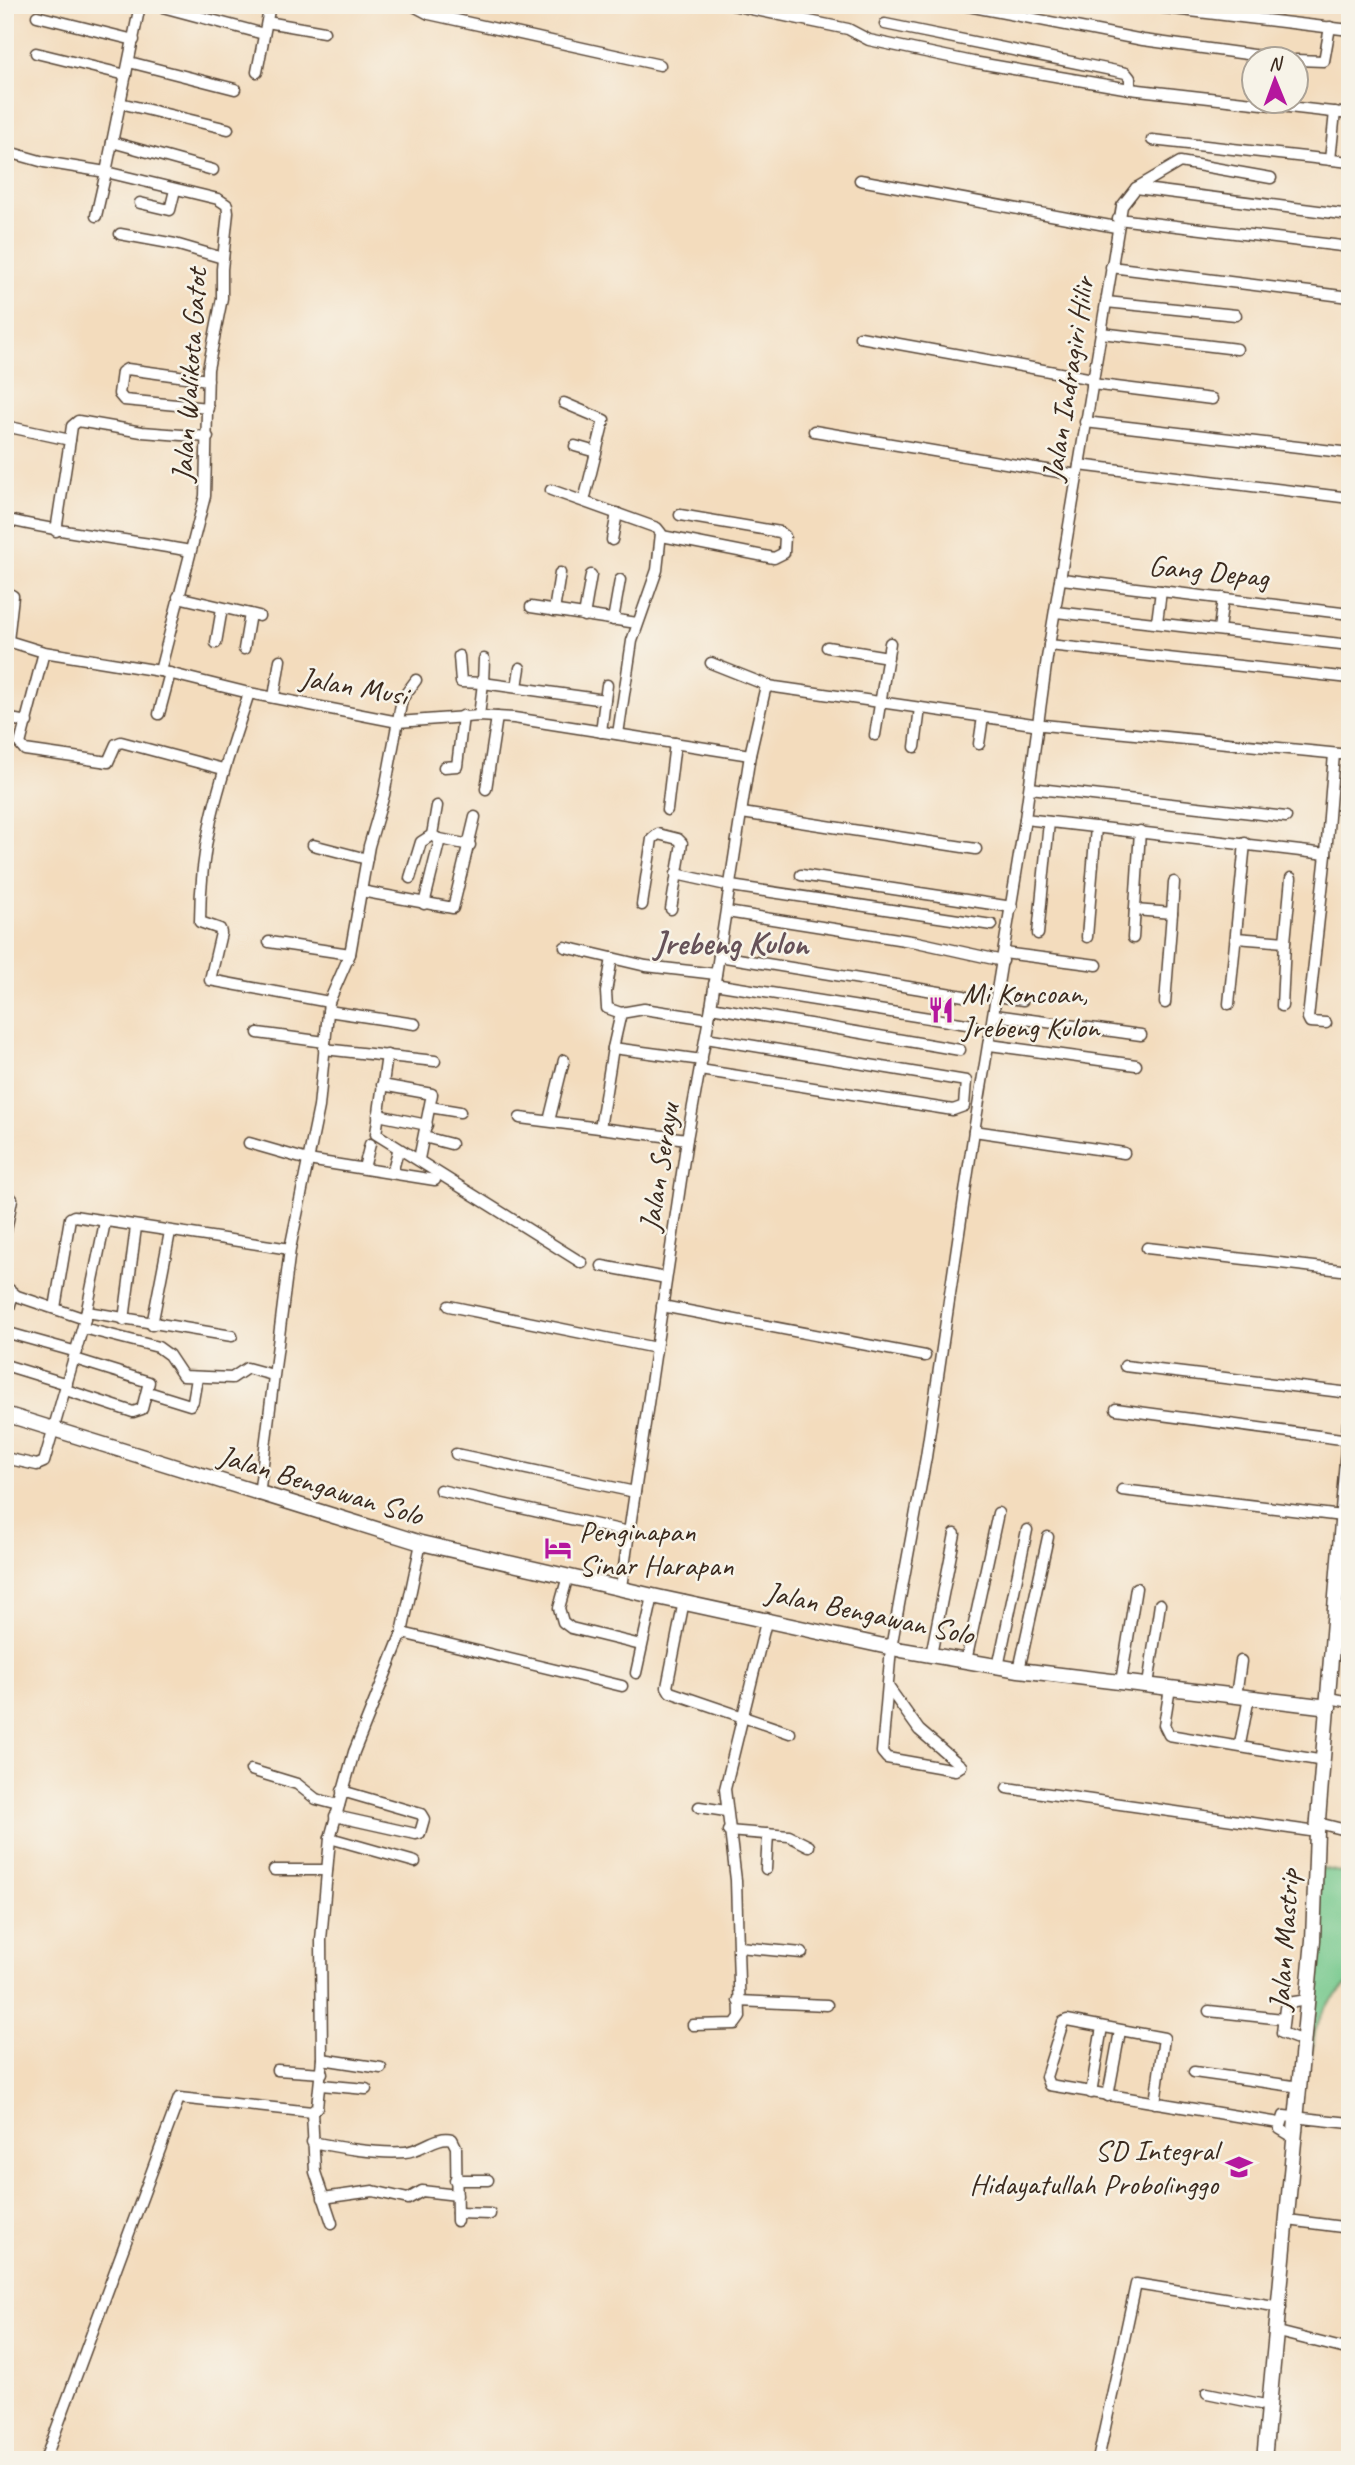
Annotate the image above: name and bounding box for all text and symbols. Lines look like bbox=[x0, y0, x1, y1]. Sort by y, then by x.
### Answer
north arrow bbox=[1240, 46, 1310, 116]
text: N bbox=[1269, 52, 1284, 76]
street label: Jalan Walikota Gatot bbox=[162, 264, 216, 485]
street label: Jalan Indragiri Hilir bbox=[1033, 272, 1103, 485]
street label: Gang Depag bbox=[1147, 546, 1272, 596]
street label: Jalan Musi bbox=[295, 658, 414, 715]
district label: Jrebeng Kulon bbox=[652, 922, 810, 964]
place label: Mi Koncoan, Jrebeng Kulon bbox=[960, 974, 1101, 1046]
restaurant icon: Mi Koncoan, Jrebeng Kulon bbox=[926, 995, 956, 1025]
street label: Jalan Serayu bbox=[630, 1099, 688, 1236]
street label: Jalan Bengawan Solo bbox=[212, 1435, 429, 1534]
place label: Penginapan Sinar Harapan bbox=[579, 1512, 734, 1584]
hotel icon: Penginapan Sinar Harapan bbox=[543, 1533, 573, 1563]
street label: Jalan Bengawan Solo bbox=[761, 1572, 979, 1654]
street label: Jalan Mastrip bbox=[1260, 1866, 1308, 2014]
place label: SD Integral Hidayatullah Probolinggo bbox=[969, 2131, 1223, 2203]
school or university icon: SD Integral Hidayatullah Probolinggo bbox=[1224, 2152, 1254, 2182]

